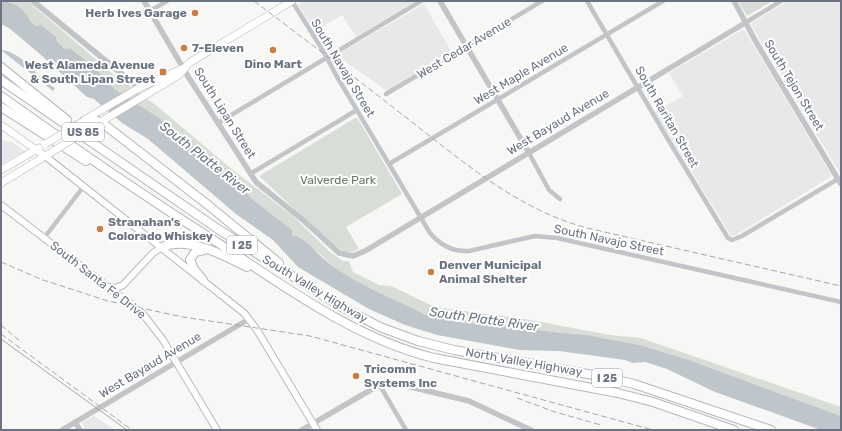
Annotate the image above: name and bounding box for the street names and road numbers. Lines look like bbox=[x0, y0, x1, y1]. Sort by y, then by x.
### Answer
street label: West Cedar Avenue bbox=[414, 14, 514, 82]
street label: South Navajo Street bbox=[308, 16, 378, 120]
street label: South Tejon Street bbox=[761, 37, 827, 133]
street label: West Maple Avenue bbox=[471, 40, 571, 108]
street label: South Raritan Street bbox=[632, 64, 702, 170]
street label: South Lipan Street bbox=[191, 65, 259, 161]
street label: West Bayaud Avenue bbox=[505, 86, 612, 158]
road number: US 85 bbox=[62, 123, 104, 141]
street label: South Navajo Street bbox=[553, 222, 666, 259]
road number: I 25 bbox=[227, 236, 257, 254]
street label: South Santa Fe Drive bbox=[47, 238, 149, 322]
street label: South Valley Highway bbox=[260, 252, 370, 326]
street label: West Bayaud Avenue bbox=[97, 329, 204, 401]
street label: North Valley Highway bbox=[465, 345, 584, 379]
road number: I 25 bbox=[592, 369, 622, 387]

